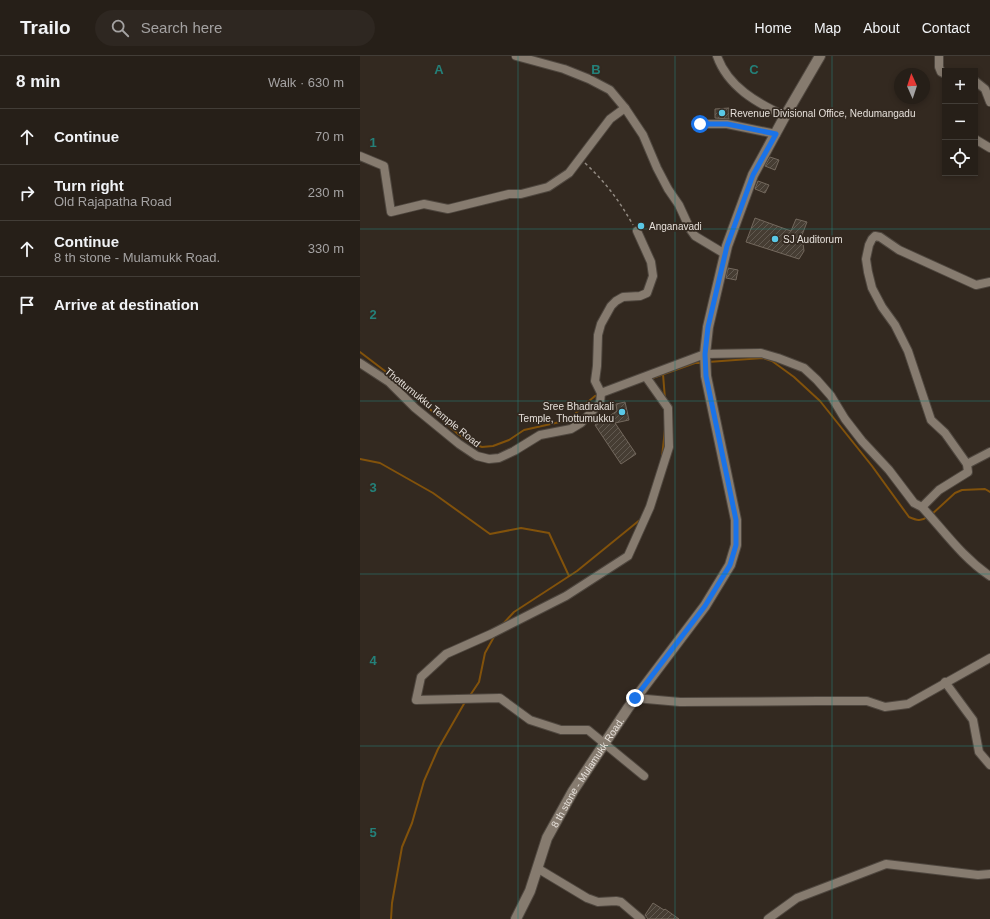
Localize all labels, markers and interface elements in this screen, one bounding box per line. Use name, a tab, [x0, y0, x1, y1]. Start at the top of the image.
search box	[95, 10, 375, 46]
text: Trailo	[20, 17, 71, 38]
icon: search	[109, 17, 131, 39]
text: Search here	[141, 19, 222, 36]
text: Home	[755, 20, 792, 36]
text: Map	[814, 20, 841, 36]
text: About	[863, 20, 900, 36]
text: Contact	[922, 20, 970, 36]
text: A	[434, 62, 444, 77]
text: B	[591, 62, 601, 77]
text: C	[749, 62, 759, 77]
north arrow	[894, 68, 930, 104]
map controls	[942, 68, 978, 176]
button: +	[942, 68, 978, 104]
text: 8 min	[16, 72, 60, 91]
text: Walk · 630 m	[268, 75, 344, 90]
button: −	[942, 104, 978, 140]
marker: Revenue Divisional Office, Nedumangadu	[717, 108, 727, 118]
place label: Revenue Divisional Office, Nedumangadu	[730, 108, 915, 119]
route start	[691, 115, 709, 133]
icon: ahead	[16, 126, 38, 148]
text: Continue	[54, 128, 119, 145]
text: 70 m	[315, 129, 344, 144]
text: 1	[369, 135, 377, 150]
button: locate	[942, 140, 978, 176]
text: Turn right	[54, 177, 124, 194]
icon: right	[16, 182, 38, 204]
text: 230 m	[308, 185, 344, 200]
text: Old Rajapatha Road	[54, 194, 172, 209]
marker: Anganavadi	[636, 221, 646, 231]
place label: Anganavadi	[649, 221, 702, 232]
text: Continue	[54, 233, 119, 250]
marker: SJ Auditorum	[770, 234, 780, 244]
place label: SJ Auditorum	[783, 234, 842, 245]
icon: ahead	[16, 238, 38, 260]
text: 330 m	[308, 241, 344, 256]
text: 8 th stone - Mulamukk Road.	[54, 250, 220, 265]
icon: arrive	[16, 294, 38, 316]
text: Arrive at destination	[54, 296, 199, 313]
text: 2	[369, 307, 377, 322]
street label: Thottumukku Temple Road	[383, 366, 483, 449]
place label: Sree Bhadrakali Temple, Thottumukku	[519, 401, 614, 424]
marker: Sree Bhadrakali Temple, Thottumukku	[617, 407, 627, 417]
text: 3	[369, 480, 377, 495]
text: 4	[369, 653, 377, 668]
route end	[626, 689, 644, 707]
street label: 8 th stone - Mulamukk Road.	[549, 715, 626, 829]
text: 5	[369, 825, 377, 840]

